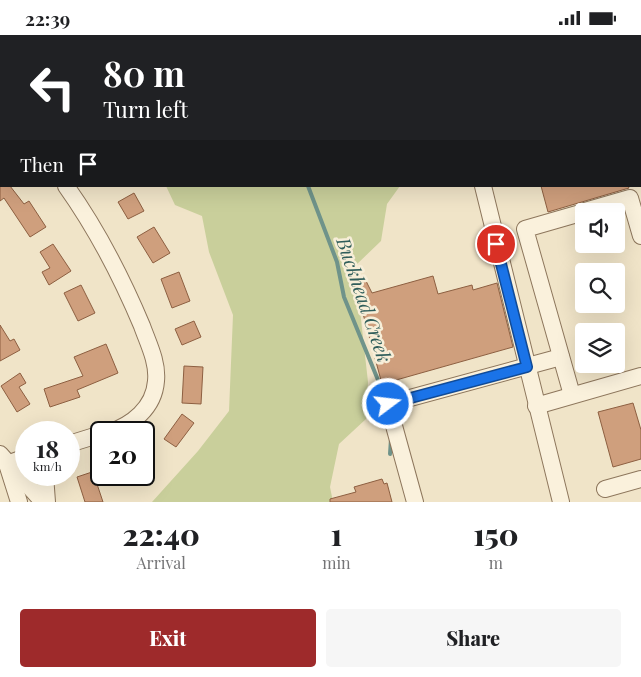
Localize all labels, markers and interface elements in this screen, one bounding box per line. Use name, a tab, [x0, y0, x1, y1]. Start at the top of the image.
text: 22:39	[25, 5, 70, 31]
text: 80 m	[103, 49, 185, 96]
icon: left	[20, 55, 85, 120]
text: Turn left	[103, 94, 188, 124]
icon: arrive	[74, 150, 102, 178]
text: Then	[20, 151, 64, 177]
map controls	[575, 203, 625, 373]
button: sound	[575, 203, 625, 253]
pin	[475, 223, 517, 265]
icon: arrive	[482, 230, 510, 258]
water label: Buckhead Creek	[331, 233, 399, 366]
button: search	[575, 263, 625, 313]
button: layers	[575, 323, 625, 373]
position arrow	[361, 377, 413, 429]
speed limit sign: 20	[90, 421, 155, 486]
text: 18	[36, 431, 59, 464]
text: km/h	[33, 458, 62, 474]
text: 22:40	[123, 514, 200, 554]
text: 1	[331, 514, 342, 554]
text: 150	[473, 514, 518, 554]
text: Arrival	[136, 552, 186, 573]
text: min	[322, 552, 351, 573]
text: m	[489, 552, 503, 573]
button: Exit	[20, 609, 316, 667]
button: Share	[326, 609, 621, 667]

